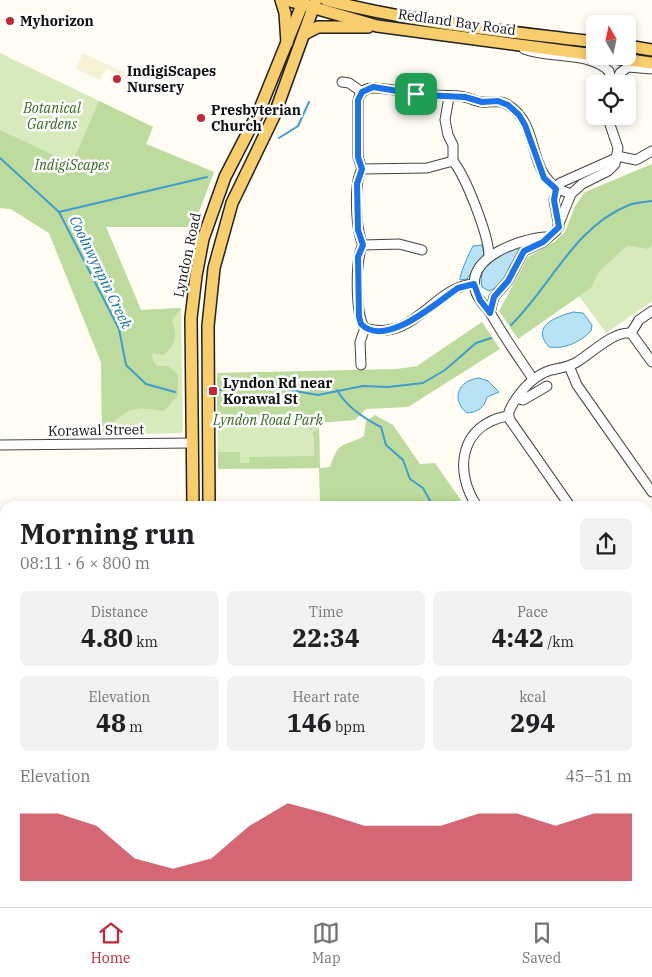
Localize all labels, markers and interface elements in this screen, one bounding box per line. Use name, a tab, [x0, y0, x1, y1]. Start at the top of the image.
street label: Redland Bay Road	[397, 5, 518, 39]
place label: Myhorizon	[20, 12, 94, 30]
marker: Myhorizon	[4, 15, 16, 27]
north arrow	[586, 15, 636, 65]
map controls	[586, 15, 636, 125]
place label: IndigiScapes Nursery	[127, 62, 216, 96]
marker: IndigiScapes Nursery	[111, 73, 123, 85]
pin	[395, 73, 437, 115]
button: locate	[586, 75, 636, 125]
icon: arrive	[402, 80, 430, 108]
park label: Botanical Gardens	[22, 99, 82, 133]
place label: Presbyterian Church	[211, 101, 301, 135]
marker: Presbyterian Church	[195, 112, 207, 124]
park label: IndigiScapes	[33, 156, 110, 174]
street label: Lyndon Road	[169, 210, 205, 299]
water label: Coolnwynpin Creek	[65, 212, 137, 332]
place label: Lyndon Rd near Korawal St	[223, 374, 332, 408]
marker: Lyndon Rd near Korawal St	[207, 385, 219, 397]
park label: Lyndon Road Park	[212, 411, 324, 429]
street label: Korawal Street	[48, 420, 144, 440]
text: Morning run	[20, 515, 195, 552]
button: share	[580, 518, 632, 570]
text: 08:11 · 6 × 800 m	[20, 553, 150, 573]
text: Distance	[91, 603, 148, 621]
text: Time	[309, 603, 343, 621]
text: Pace	[517, 603, 548, 621]
text: 4.80	[81, 621, 133, 654]
text: 22:34	[292, 621, 360, 654]
text: 4:42	[491, 621, 544, 654]
text: km	[133, 633, 158, 651]
text: /km	[544, 633, 574, 651]
text: Elevation	[88, 688, 150, 706]
text: Heart rate	[292, 688, 359, 706]
text: kcal	[519, 688, 546, 706]
text: 48	[96, 706, 126, 739]
text: 146	[287, 706, 332, 739]
text: 294	[510, 706, 555, 739]
text: m	[126, 718, 143, 736]
text: bpm	[332, 718, 365, 736]
text: Elevation	[20, 766, 90, 786]
text: 45–51 m	[565, 766, 632, 786]
tab: Home	[91, 919, 131, 967]
tab: Map	[312, 919, 341, 967]
tab: Saved	[522, 919, 561, 967]

